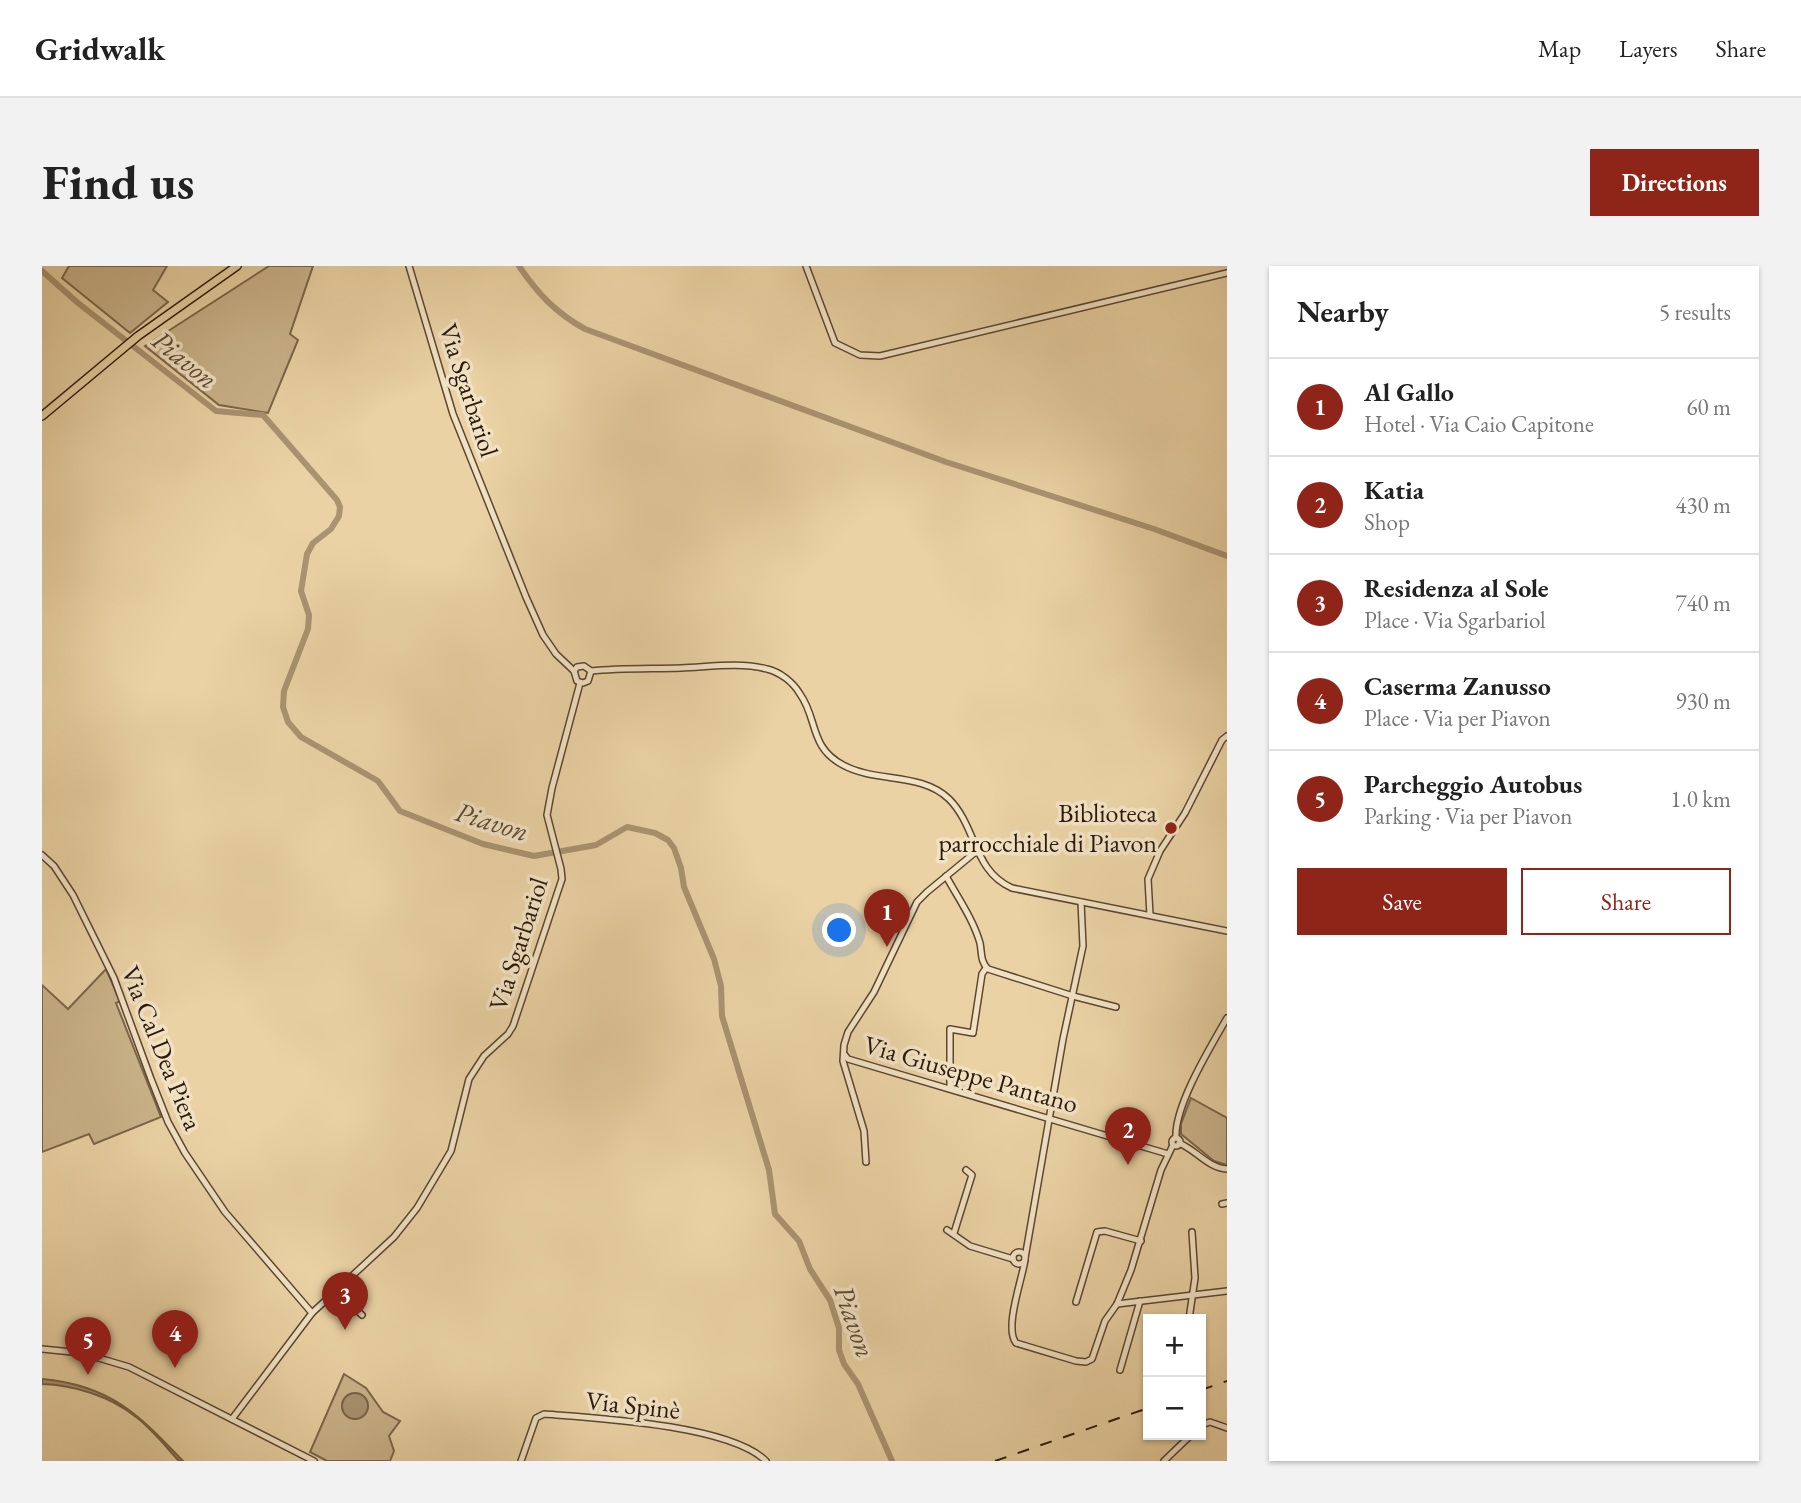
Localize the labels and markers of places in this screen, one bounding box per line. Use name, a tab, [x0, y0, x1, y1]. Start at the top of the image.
place label: Biblioteca parrocchiale di Piavon	[938, 796, 1158, 860]
marker: Biblioteca parrocchiale di Piavon	[1163, 820, 1179, 836]
pin: 1	[864, 889, 910, 947]
pin: 2	[1105, 1107, 1151, 1165]
pin: 3	[322, 1272, 368, 1330]
pin: 4	[152, 1310, 198, 1368]
pin: 5	[65, 1317, 111, 1375]

